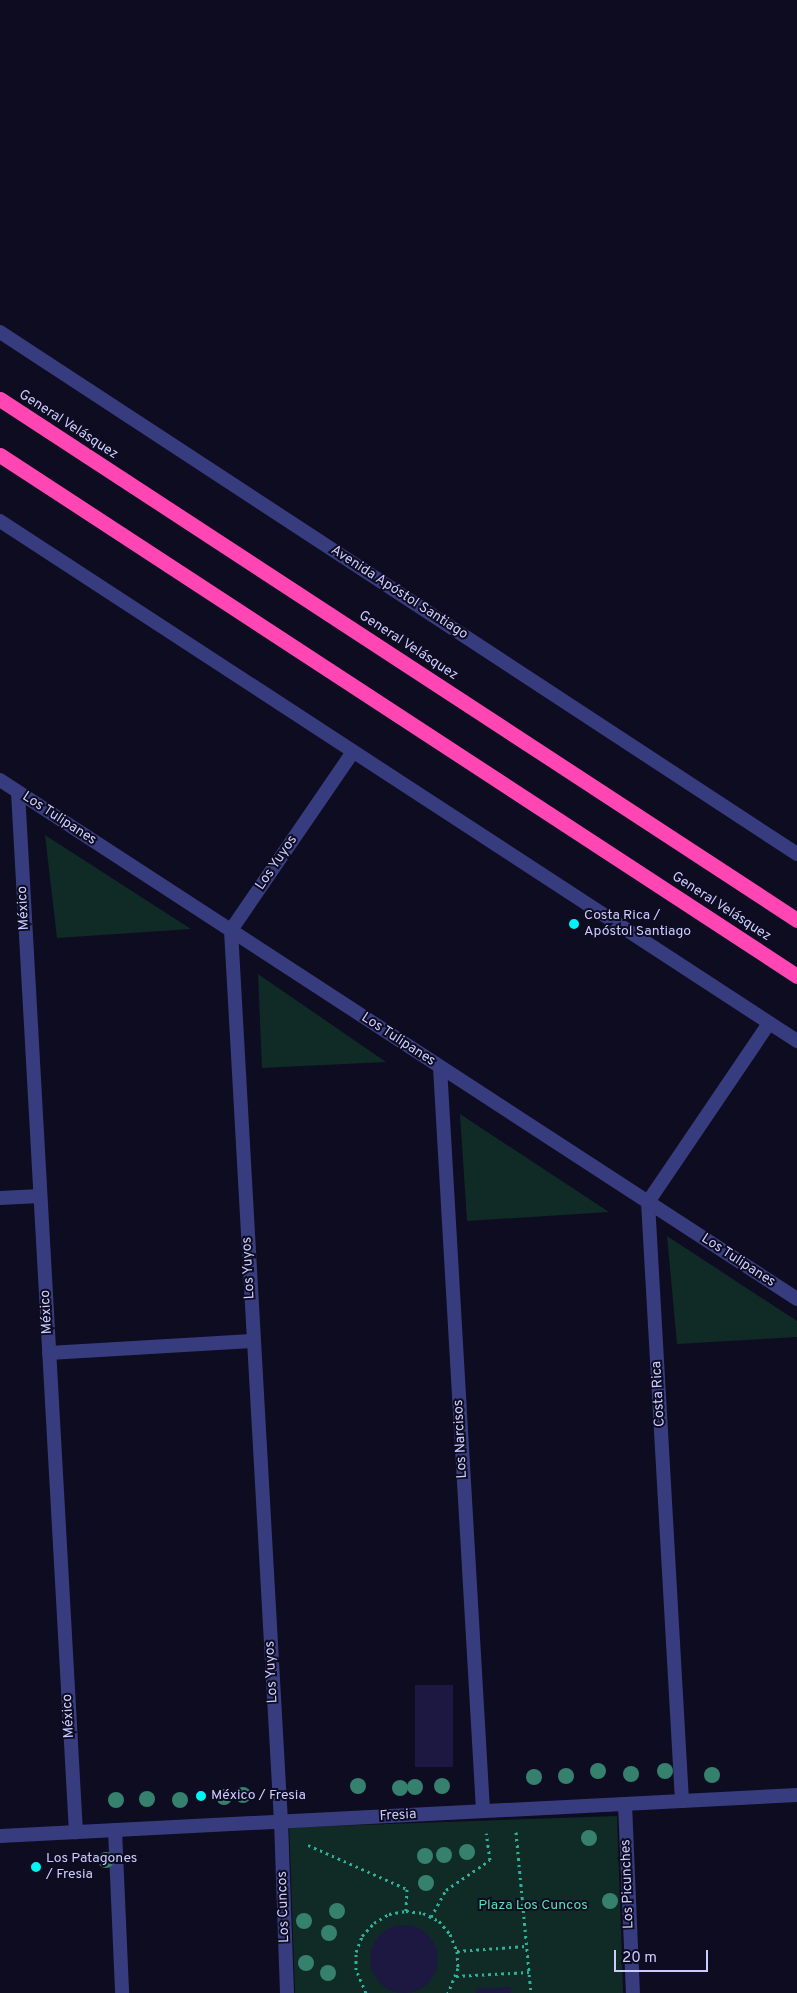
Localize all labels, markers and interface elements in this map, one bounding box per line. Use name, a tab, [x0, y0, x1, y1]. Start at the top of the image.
street label: General Velásquez	[15, 387, 121, 463]
street label: Avenida Apóstol Santiago	[327, 542, 471, 644]
street label: General Velásquez	[355, 608, 461, 684]
street label: Los Tulipanes	[18, 789, 100, 849]
street label: Los Yuyos	[252, 832, 302, 894]
street label: General Velásquez	[668, 869, 774, 945]
street label: México	[14, 885, 34, 931]
place label: Costa Rica / Apóstol Santiago	[584, 908, 691, 940]
marker: Costa Rica / Apóstol Santiago	[568, 918, 580, 930]
street label: Los Tulipanes	[357, 1010, 439, 1070]
street label: Los Tulipanes	[697, 1231, 779, 1291]
street label: Los Yuyos	[239, 1236, 259, 1300]
street label: México	[37, 1289, 57, 1335]
street label: Costa Rica	[649, 1361, 669, 1427]
street label: Los Narcisos	[451, 1399, 471, 1479]
street label: Los Yuyos	[262, 1640, 282, 1704]
street label: México	[59, 1693, 79, 1739]
place label: México / Fresia	[211, 1788, 306, 1804]
marker: México / Fresia	[195, 1790, 207, 1802]
street label: Fresia	[379, 1807, 417, 1825]
street label: Los Picunches	[618, 1839, 638, 1929]
place label: Los Patagones / Fresia	[46, 1851, 137, 1884]
marker: Los Patagones / Fresia	[30, 1861, 42, 1873]
street label: Los Cuncos	[274, 1871, 294, 1943]
park label: Plaza Los Cuncos	[478, 1898, 588, 1914]
scale bar	[617, 1940, 711, 1972]
text: 20 m	[622, 1949, 657, 1968]

